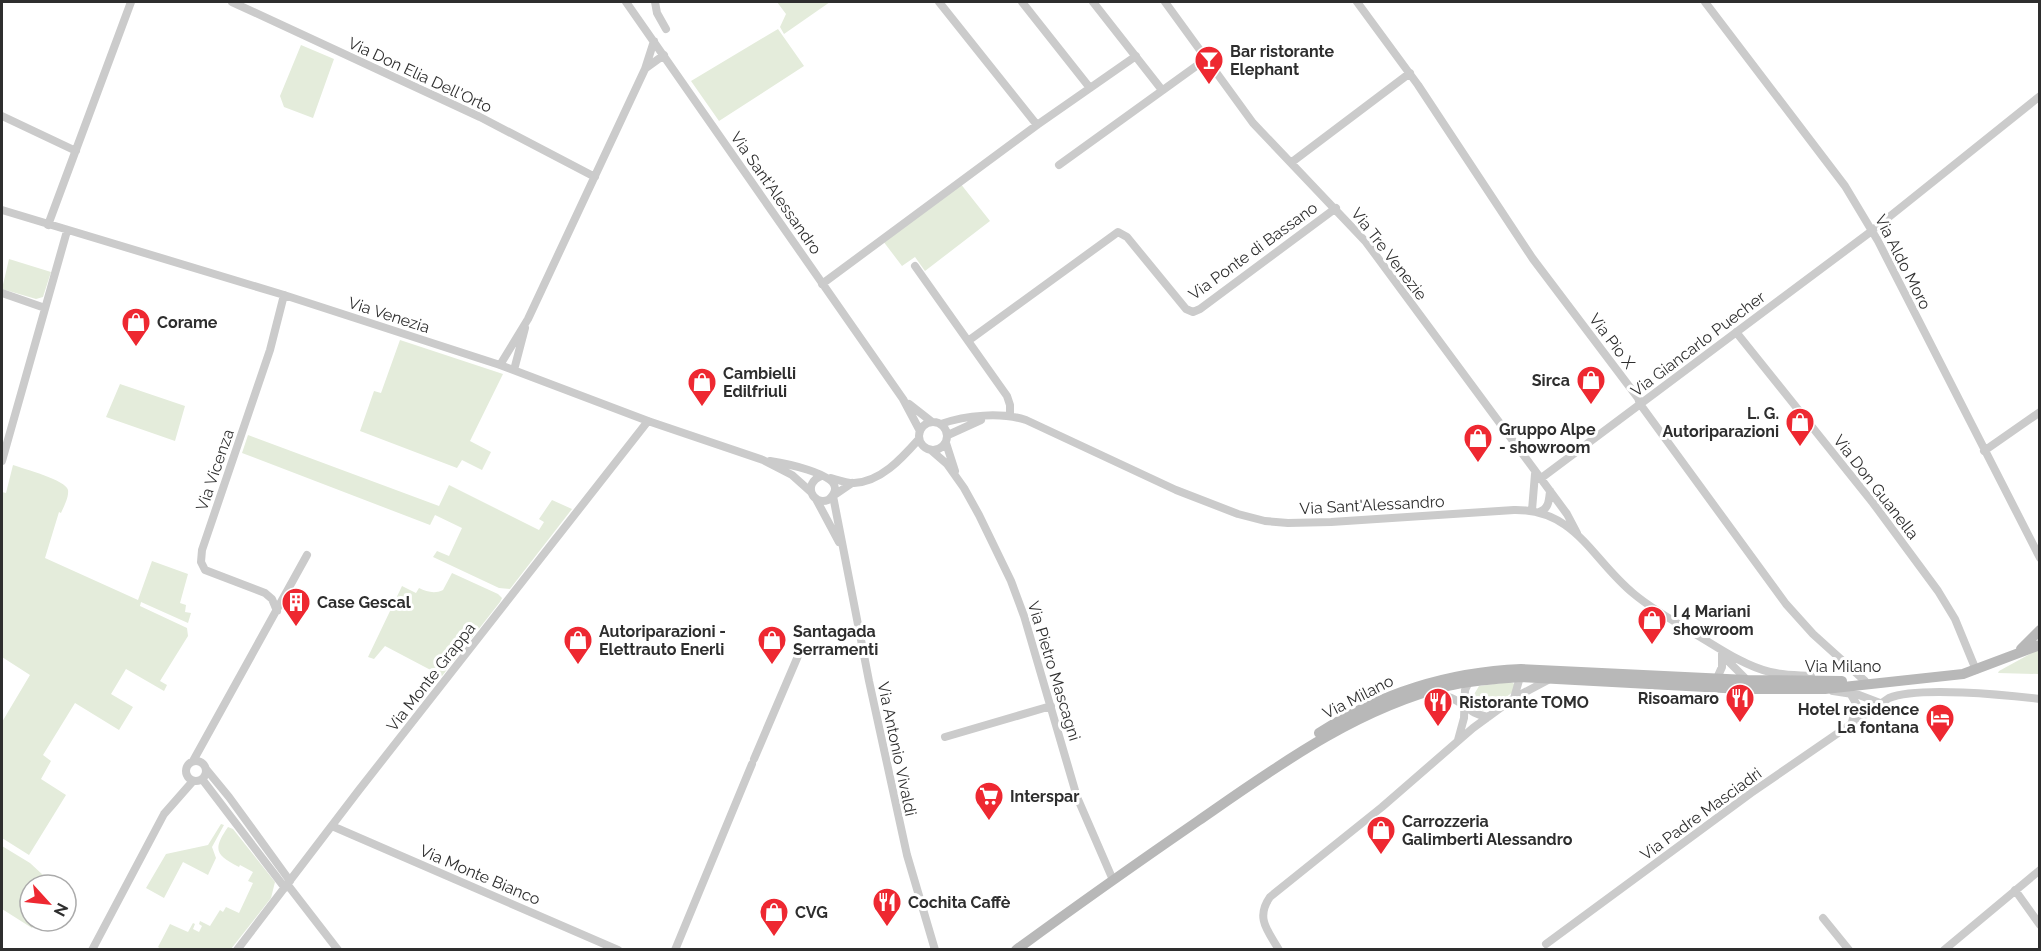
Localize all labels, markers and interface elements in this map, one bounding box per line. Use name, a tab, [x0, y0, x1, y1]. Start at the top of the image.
street label: Via Don Elia Dell'Orto	[345, 33, 495, 117]
place label: Bar ristorante Elephant	[1230, 42, 1335, 79]
bar icon: Bar ristorante Elephant	[1193, 44, 1225, 86]
street label: Via Sant'Alessandro	[727, 128, 825, 258]
street label: Via Ponte di Bassano	[1185, 198, 1321, 304]
street label: Via Tre Venezie	[1347, 204, 1431, 304]
street label: Via Aldo Moro	[1871, 212, 1935, 312]
street label: Via Giancarlo Puecher	[1627, 287, 1769, 401]
street label: Via Venezia	[346, 293, 432, 337]
shop icon: Corame	[120, 306, 152, 348]
street label: Via Pio X	[1585, 310, 1639, 373]
place label: Corame	[157, 313, 218, 332]
place label: Cambielli Edilfriuli	[723, 364, 796, 401]
shop icon: Sirca	[1575, 364, 1607, 406]
shop icon: Cambielli Edilfriuli	[686, 366, 718, 408]
place label: Sirca	[1532, 371, 1570, 390]
place label: L. G. Autoriparazioni	[1662, 404, 1779, 441]
shop icon: L. G. Autoriparazioni	[1784, 406, 1816, 448]
place label: Gruppo Alpe - showroom	[1499, 420, 1596, 457]
shop icon: Gruppo Alpe - showroom	[1462, 422, 1494, 464]
street label: Via Vicenza	[192, 427, 238, 513]
street label: Via Don Guanella	[1829, 431, 1923, 543]
street label: Via Sant'Alessandro	[1299, 492, 1445, 518]
building icon: Case Gescal	[280, 586, 312, 628]
place label: Case Gescal	[317, 593, 412, 612]
street label: Via Pietro Mascagni	[1024, 599, 1084, 743]
place label: I 4 Mariani showroom	[1673, 602, 1754, 639]
shop icon: I 4 Mariani showroom	[1636, 604, 1668, 646]
street label: Via Monte Grappa	[383, 619, 479, 735]
place label: Autoriparazioni - Elettrauto Enerli	[599, 622, 726, 659]
place label: Santagada Serramenti	[793, 622, 878, 659]
shop icon: Autoriparazioni - Elettrauto Enerli	[562, 624, 594, 666]
shop icon: Santagada Serramenti	[756, 624, 788, 666]
street label: Via Milano	[1805, 657, 1881, 676]
street label: Via Milano	[1320, 671, 1396, 723]
street label: Via Antonio Vivaldi	[874, 680, 920, 818]
restaurant icon: Risoamaro	[1724, 682, 1756, 724]
restaurant icon: Ristorante TOMO	[1422, 686, 1454, 728]
place label: Risoamaro	[1638, 689, 1719, 708]
place label: Ristorante TOMO	[1459, 693, 1589, 712]
place label: Hotel residence La fontana	[1798, 700, 1919, 737]
hotel icon: Hotel residence La fontana	[1924, 702, 1956, 744]
street label: Via Padre Masciadri	[1637, 764, 1765, 864]
supermarket icon: Interspar	[973, 780, 1005, 822]
place label: Interspar	[1010, 787, 1079, 806]
place label: Carrozzeria Galimberti Alessandro	[1402, 812, 1573, 849]
shop icon: Carrozzeria Galimberti Alessandro	[1365, 814, 1397, 856]
street label: Via Monte Bianco	[417, 841, 543, 909]
north arrow	[18, 873, 78, 933]
restaurant icon: Cochita Caffè	[871, 886, 903, 928]
place label: Cochita Caffè	[908, 893, 1011, 912]
shop icon: CVG	[758, 896, 790, 938]
text: N	[50, 900, 72, 919]
place label: CVG	[795, 903, 828, 922]

